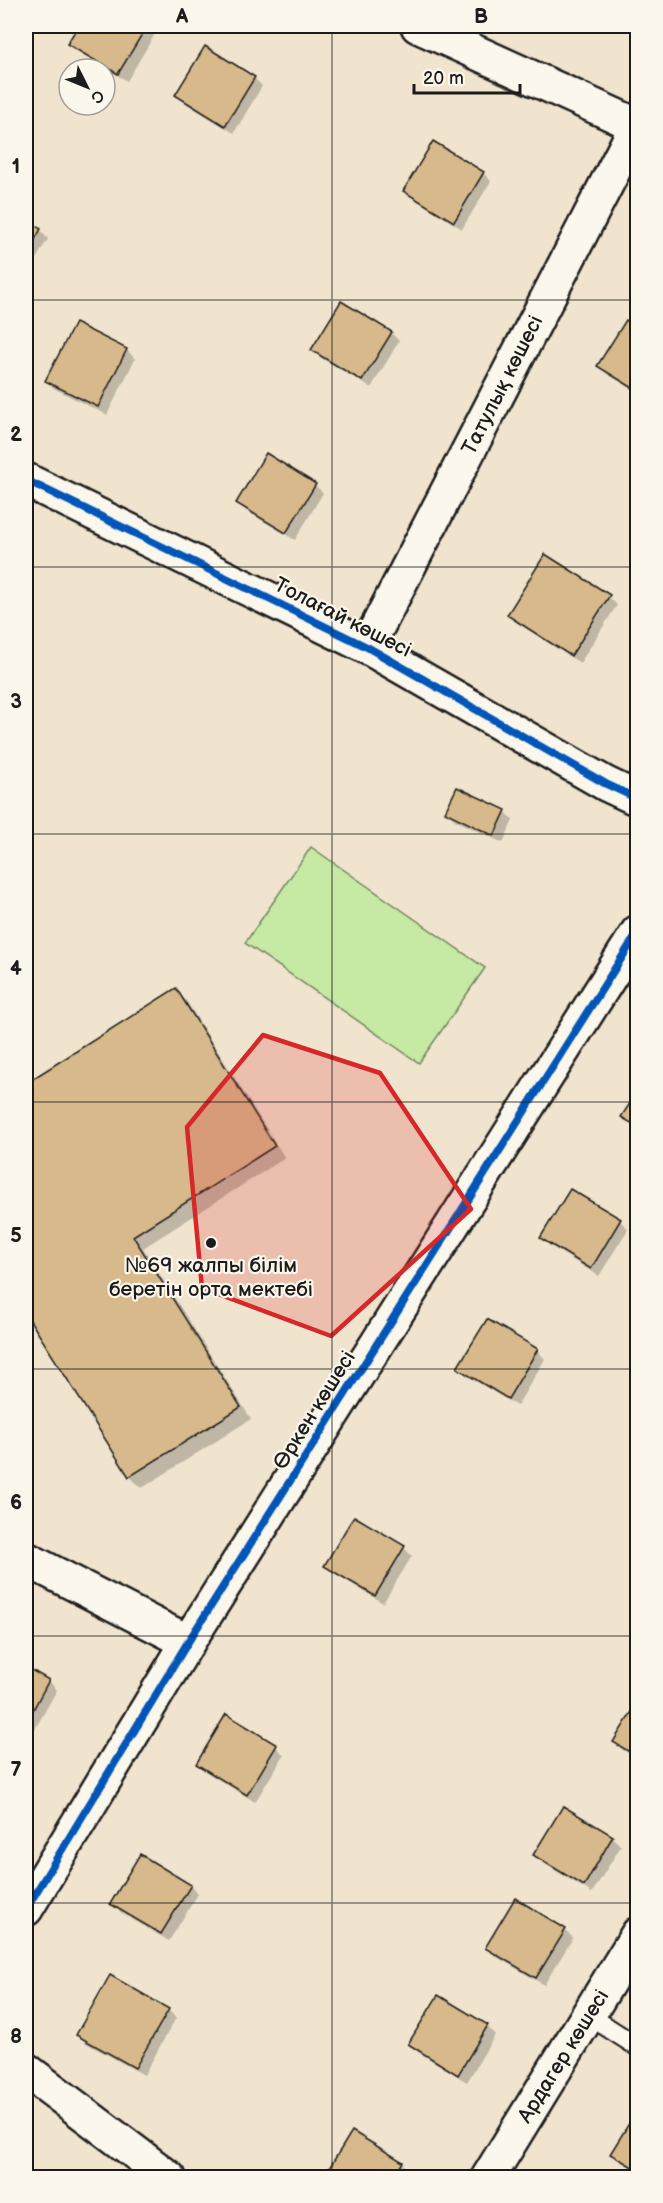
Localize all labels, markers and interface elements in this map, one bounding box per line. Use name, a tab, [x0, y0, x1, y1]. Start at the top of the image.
text: A	[175, 5, 189, 29]
text: B	[474, 5, 488, 29]
north arrow	[57, 57, 117, 117]
scale bar	[414, 57, 520, 95]
text: 20 m	[423, 68, 464, 89]
text: С	[86, 86, 108, 107]
text: 1	[12, 155, 20, 179]
street label: Татулық көшесі	[457, 311, 548, 459]
text: 2	[10, 423, 22, 447]
street label: Толағай көшесі	[270, 572, 415, 663]
text: 3	[10, 690, 22, 714]
text: 4	[10, 957, 22, 981]
text: 5	[10, 1224, 22, 1248]
marker: №69 жалпы білім беретін орта мектебі	[204, 1236, 218, 1250]
place label: №69 жалпы білім беретін орта мектебі	[109, 1253, 313, 1302]
street label: Өркен көшесі	[268, 1346, 361, 1474]
text: 6	[10, 1491, 22, 1515]
text: 7	[10, 1758, 22, 1782]
street label: Ардагер көшесі	[512, 1985, 614, 2128]
text: 8	[10, 2025, 22, 2049]

